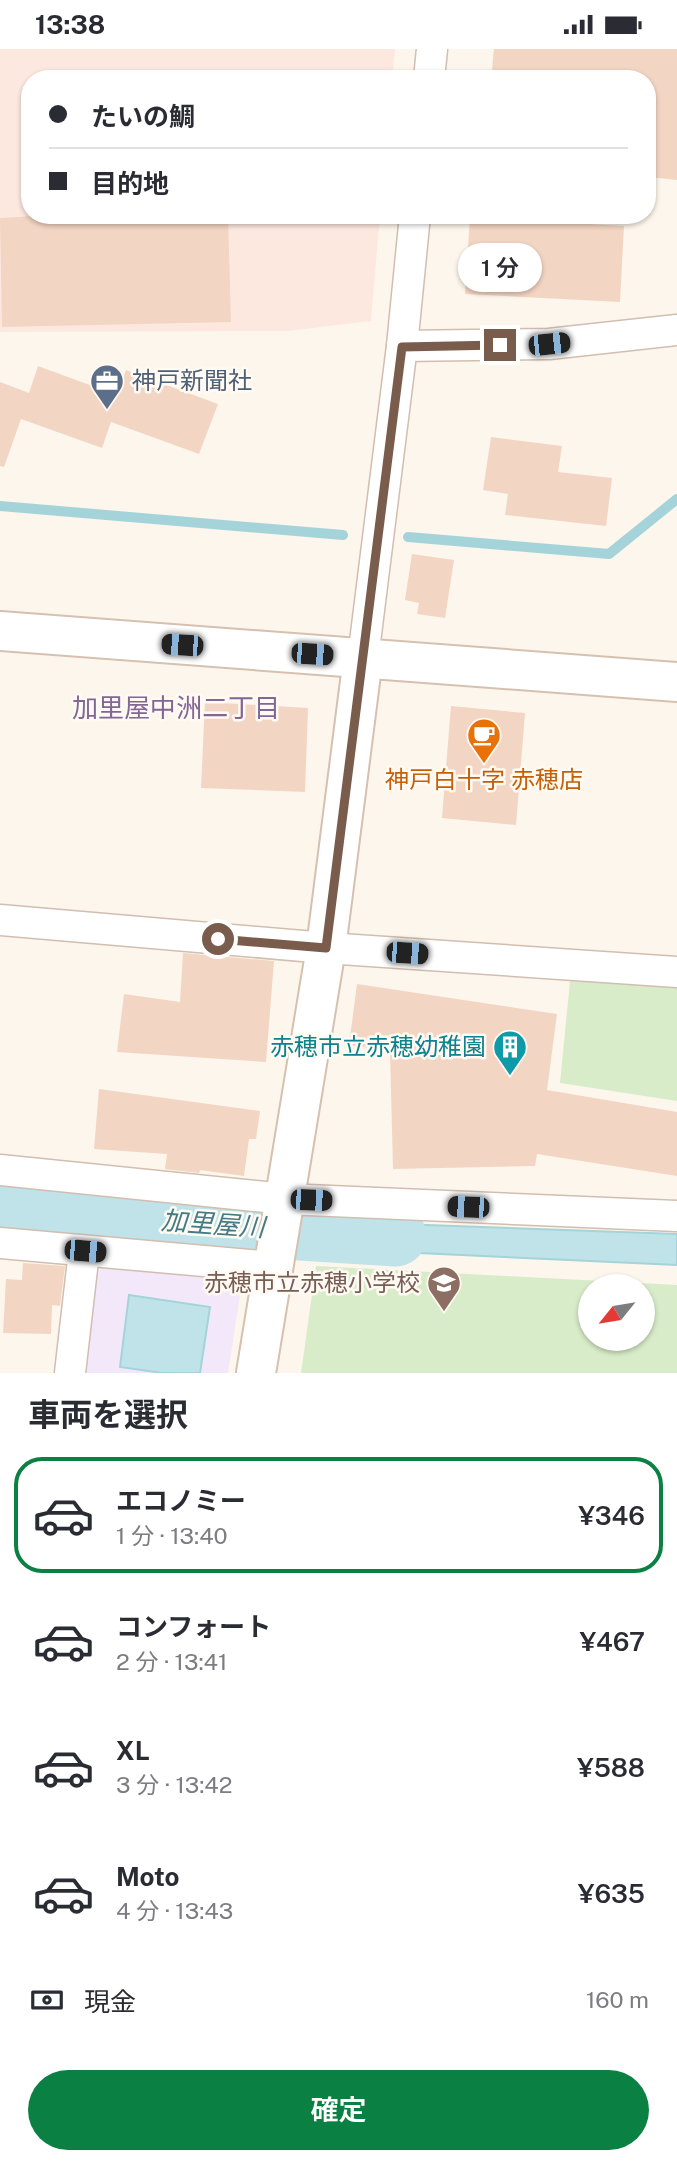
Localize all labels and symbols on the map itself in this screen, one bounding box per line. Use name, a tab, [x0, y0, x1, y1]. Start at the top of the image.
callout: 1 分	[458, 243, 542, 293]
route end	[484, 329, 516, 361]
car	[528, 331, 571, 357]
office icon: 神戸新聞社	[88, 362, 126, 411]
place label: 神戸新聞社	[132, 366, 252, 394]
car	[161, 633, 204, 657]
car	[291, 642, 334, 666]
district label: 加里屋中洲二丁目	[72, 692, 280, 723]
cafe icon: 神戸白十字 赤穂店	[465, 716, 503, 765]
place label: 神戸白十字 赤穂店	[385, 765, 583, 793]
route start	[202, 923, 234, 955]
car	[386, 941, 429, 965]
building icon: 赤穂市立赤穂幼稚園	[491, 1028, 529, 1077]
place label: 赤穂市立赤穂幼稚園	[270, 1032, 486, 1060]
car	[290, 1189, 333, 1211]
car	[447, 1196, 490, 1218]
water label: 加里屋川	[160, 1204, 269, 1243]
car	[64, 1239, 107, 1263]
school or university icon: 赤穂市立赤穂小学校	[425, 1264, 463, 1313]
place label: 赤穂市立赤穂小学校	[204, 1268, 420, 1296]
north arrow	[578, 1274, 654, 1351]

